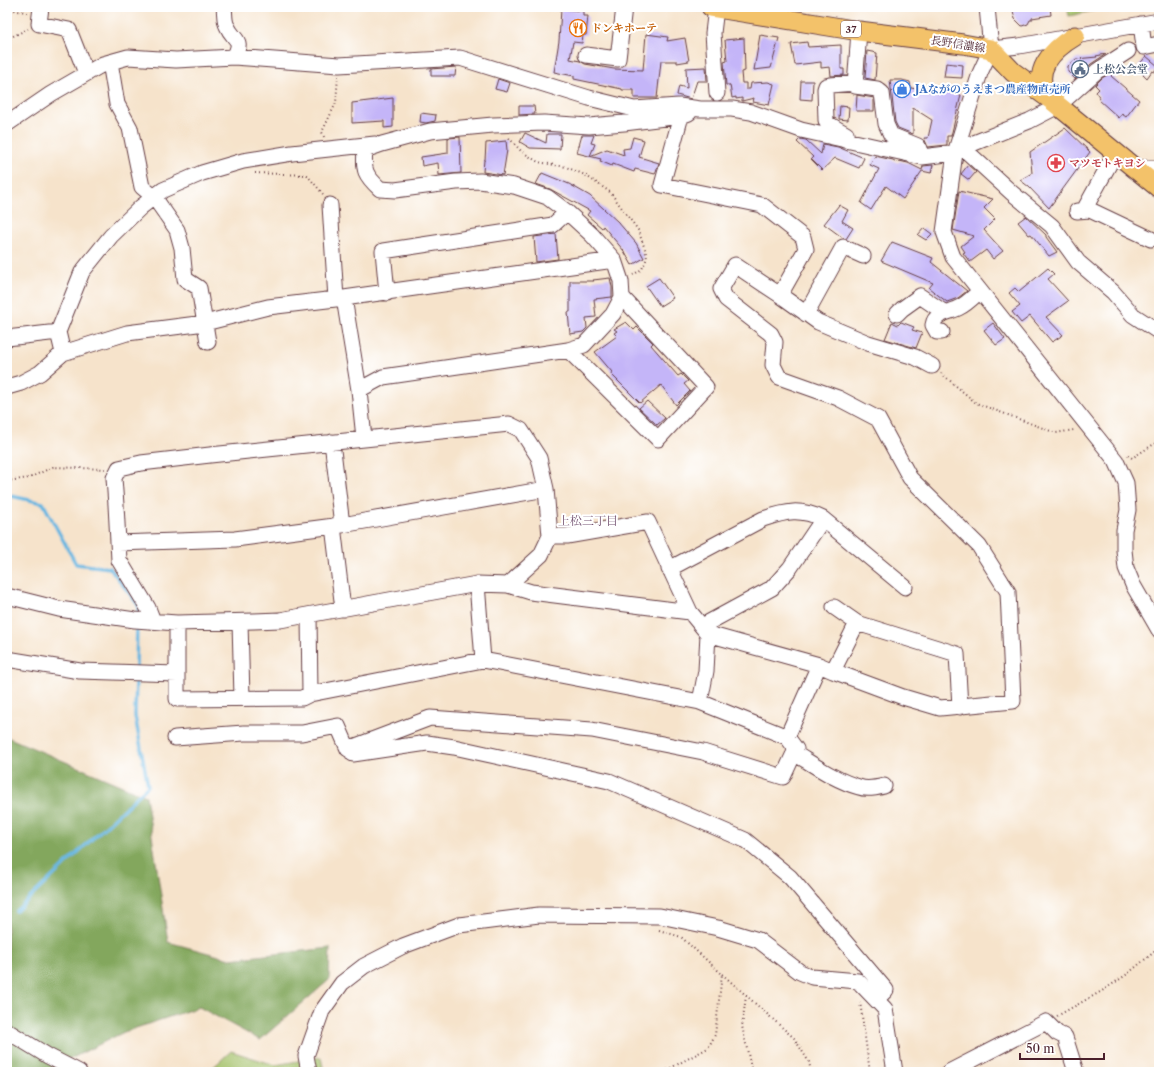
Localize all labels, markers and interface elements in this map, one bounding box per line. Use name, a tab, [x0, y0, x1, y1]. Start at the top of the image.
restaurant icon: ドンキホーテ	[568, 18, 588, 38]
place label: ドンキホーテ	[591, 21, 657, 35]
road number: 37	[841, 21, 861, 37]
street label: 長野信濃線	[930, 33, 986, 55]
public building icon: 上松公会堂	[1070, 59, 1090, 79]
place label: 上松公会堂	[1093, 62, 1148, 76]
shop icon: JAながのうえまつ農産物直売所	[892, 79, 912, 99]
place label: JAながのうえまつ農産物直売所	[913, 82, 1071, 96]
pharmacy icon: マツモトキヨシ	[1046, 153, 1066, 173]
place label: マツモトキヨシ	[1069, 156, 1146, 170]
district label: 上松三丁目	[558, 513, 618, 528]
scale bar	[1020, 1035, 1104, 1061]
text: 50 m	[1026, 1041, 1055, 1056]

